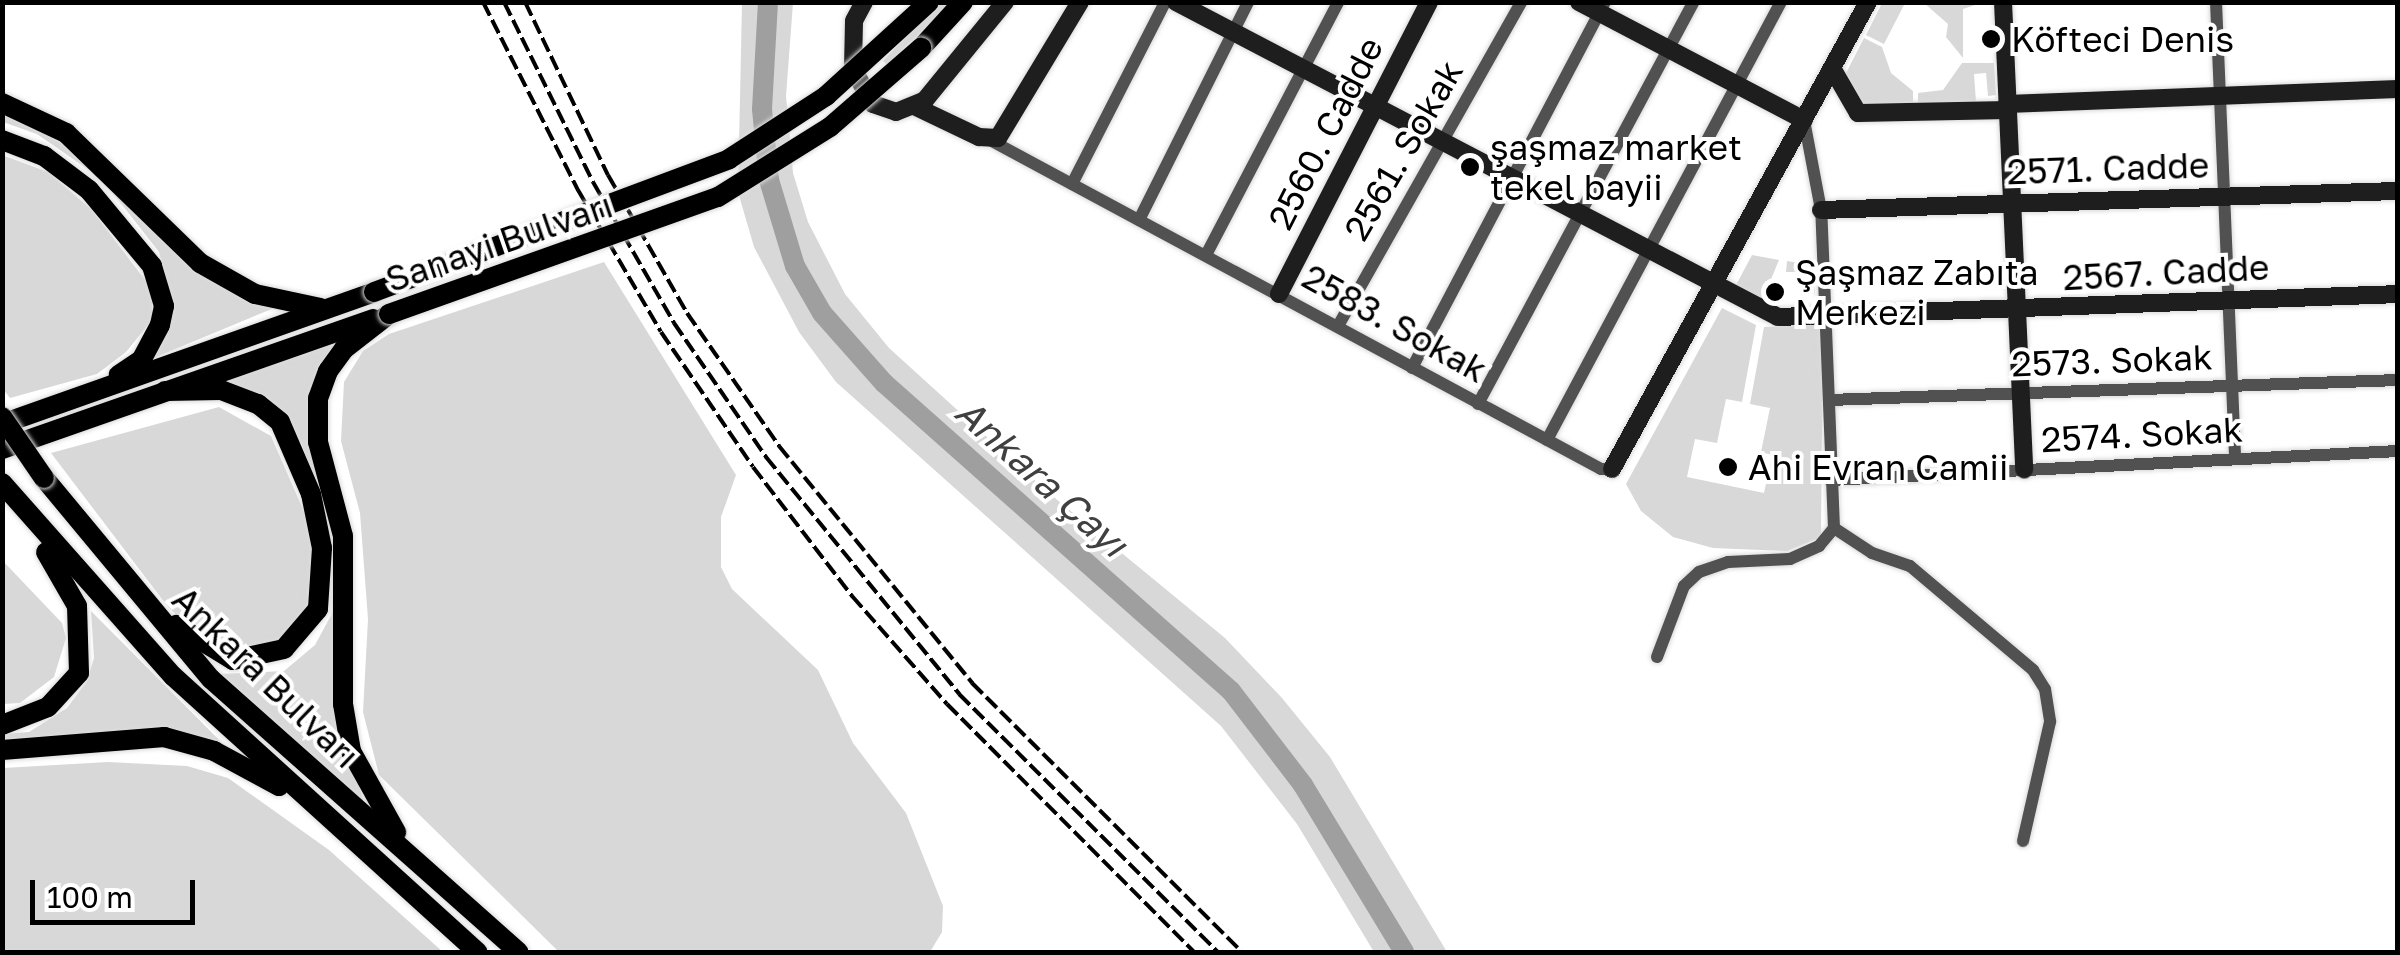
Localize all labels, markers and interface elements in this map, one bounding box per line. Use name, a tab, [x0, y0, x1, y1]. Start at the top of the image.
place label: Köfteci Denis	[2011, 18, 2234, 60]
marker: Köfteci Denis	[1980, 28, 2002, 50]
street label: 2560. Cadde	[1259, 30, 1391, 236]
street label: 2561. Sokak	[1335, 53, 1471, 247]
place label: şaşmaz market tekel bayii	[1490, 126, 1742, 208]
street label: 2571. Cadde	[2006, 143, 2210, 193]
marker: şaşmaz market tekel bayii	[1459, 156, 1481, 178]
street label: Sanayi Bulvarı	[380, 184, 618, 300]
street label: 2567. Cadde	[2062, 246, 2270, 298]
place label: Şaşmaz Zabıta Merkezi	[1795, 251, 2039, 333]
street label: 2583. Sokak	[1296, 255, 1494, 391]
marker: Şaşmaz Zabıta Merkezi	[1764, 281, 1786, 303]
street label: 2573. Sokak	[2011, 336, 2213, 384]
water label: Ankara Çayı	[947, 388, 1137, 566]
street label: 2574. Sokak	[2040, 408, 2244, 460]
place label: Ahi Evran Camii	[1748, 446, 2008, 488]
marker: Ahi Evran Camii	[1717, 456, 1739, 478]
street label: Ankara Bulvarı	[164, 578, 368, 776]
scale bar	[35, 860, 200, 922]
text: 100 m	[47, 879, 133, 915]

